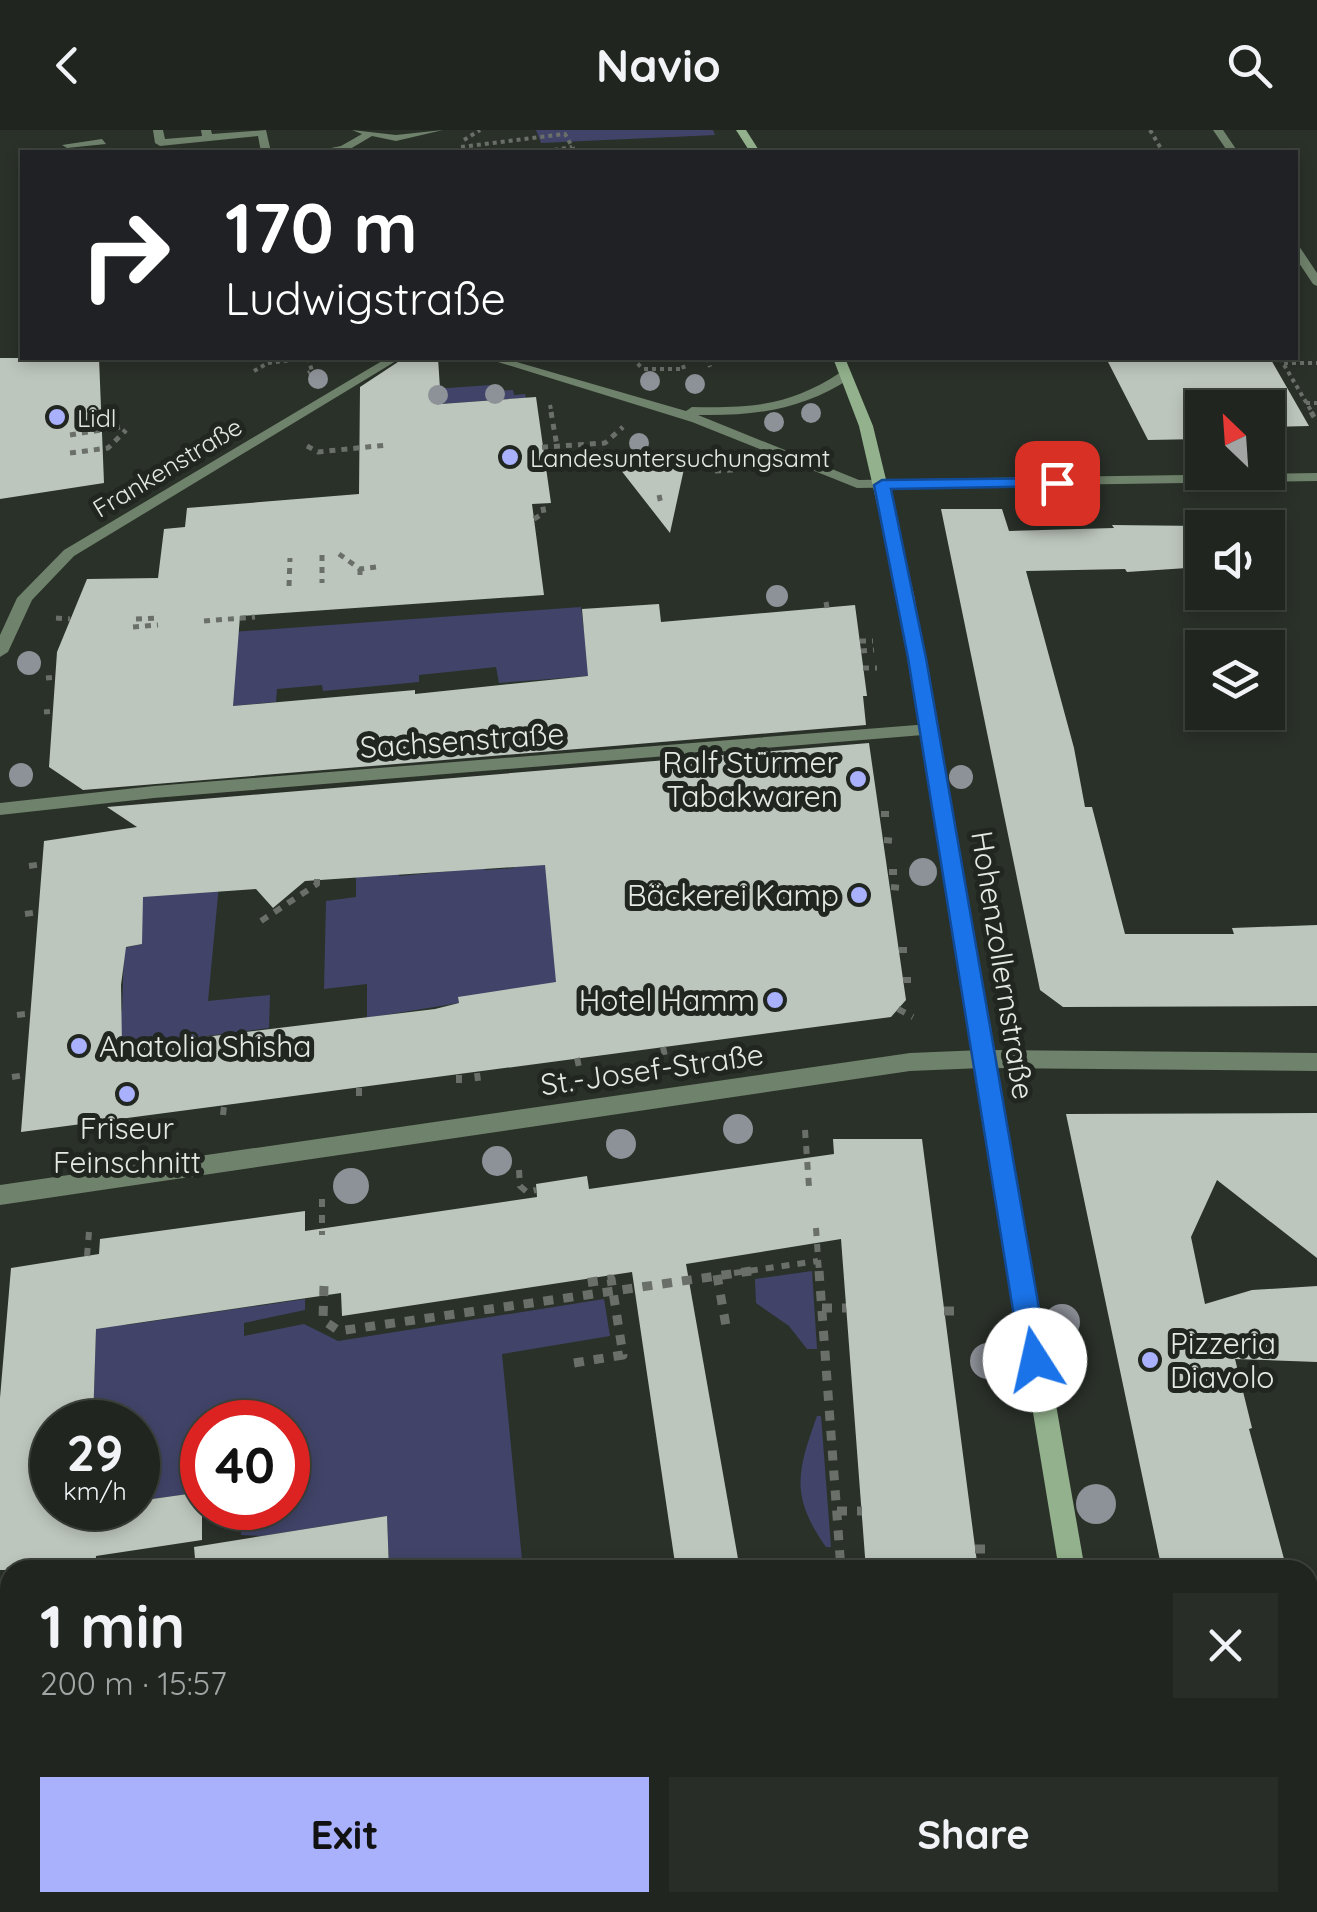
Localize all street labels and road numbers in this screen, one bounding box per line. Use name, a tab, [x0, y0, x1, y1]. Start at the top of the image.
street label: Frankenstraße	[87, 410, 247, 524]
street label: Sachsenstraße	[359, 714, 565, 766]
street label: Hohenzollernstraße	[963, 828, 1043, 1102]
street label: St.-Josef-Straße	[538, 1035, 766, 1103]

